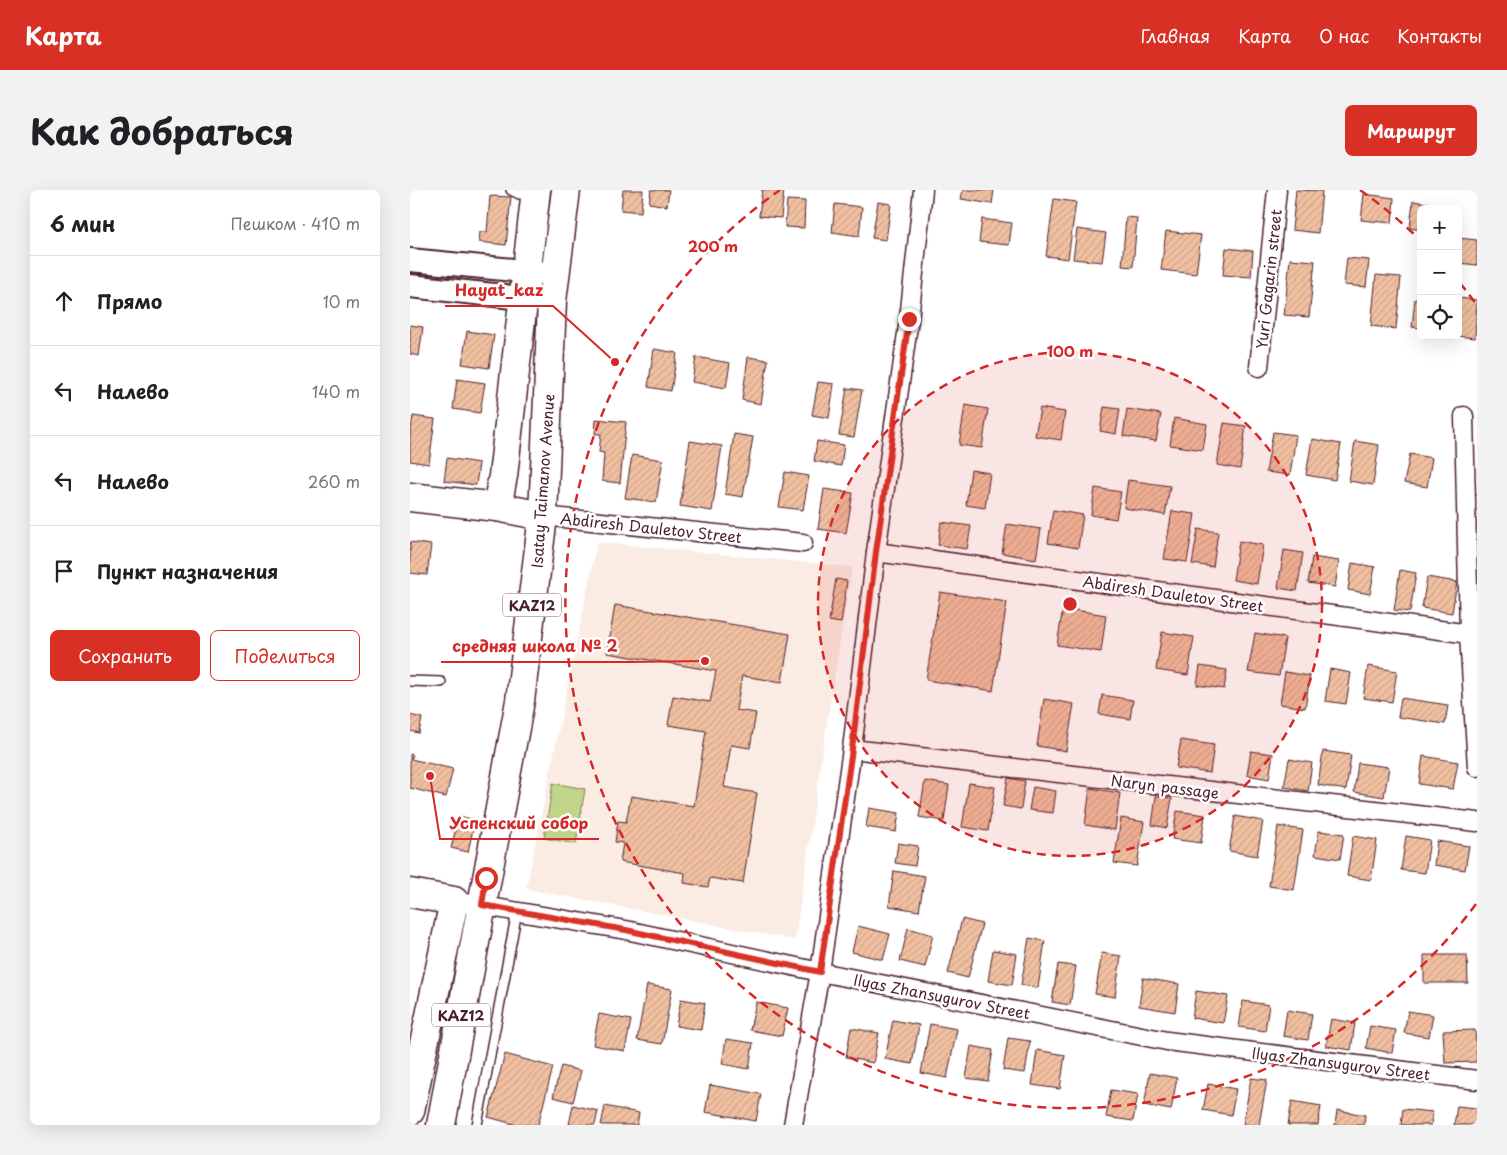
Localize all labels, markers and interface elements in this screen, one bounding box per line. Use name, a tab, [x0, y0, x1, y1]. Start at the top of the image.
text: Карта	[25, 17, 102, 53]
text: Главная	[1141, 22, 1210, 49]
text: Карта	[1238, 22, 1291, 49]
text: О нас	[1319, 22, 1369, 49]
text: Контакты	[1397, 22, 1482, 49]
text: Как добраться	[30, 104, 294, 157]
button: Маршрут	[1345, 105, 1477, 156]
map controls	[1417, 205, 1462, 340]
button: +	[1417, 205, 1462, 250]
text: 6 мин	[50, 207, 116, 239]
street label: Yuri Gagarin street	[1249, 208, 1287, 350]
text: Пешком · 410 m	[231, 211, 360, 235]
text: 200 m	[688, 234, 738, 257]
button: −	[1417, 250, 1462, 295]
callout: Hayat_kaz	[445, 275, 553, 306]
text: Hayat_kaz	[455, 277, 543, 301]
icon: ahead	[50, 287, 78, 315]
text: Прямо	[97, 287, 162, 315]
text: 10 m	[323, 289, 360, 313]
button: locate	[1417, 295, 1462, 340]
route end	[898, 308, 921, 331]
text: 100 m	[1047, 339, 1093, 362]
icon: left	[50, 377, 78, 405]
text: Налево	[97, 377, 169, 405]
text: 140 m	[312, 379, 360, 403]
street label: Isatay Taimanov Avenue	[524, 393, 560, 569]
icon: left	[50, 467, 78, 495]
text: Налево	[97, 467, 169, 495]
text: 260 m	[308, 469, 360, 493]
street label: Abdiresh Dauletov Street	[559, 506, 743, 548]
icon: arrive	[50, 557, 78, 585]
text: Пункт назначения	[97, 557, 278, 585]
street label: Abdiresh Dauletov Street	[1081, 569, 1265, 617]
road number: KAZ12	[503, 594, 561, 616]
centre of rings	[1061, 595, 1079, 613]
button: Сохранить	[50, 630, 200, 681]
button: Поделиться	[210, 630, 360, 681]
callout: cредняя школа № 2	[441, 631, 628, 662]
text: cредняя школа № 2	[452, 633, 618, 657]
street label: Naryn passage	[1110, 768, 1220, 804]
callout: Успенский собор	[440, 808, 599, 839]
text: Успенский собор	[449, 810, 589, 834]
route start	[475, 867, 498, 890]
street label: Ilyas Zhansugurov Street	[852, 968, 1032, 1024]
road number: KAZ12	[432, 1004, 490, 1026]
street label: Ilyas Zhansugurov Street	[1251, 1041, 1431, 1085]

